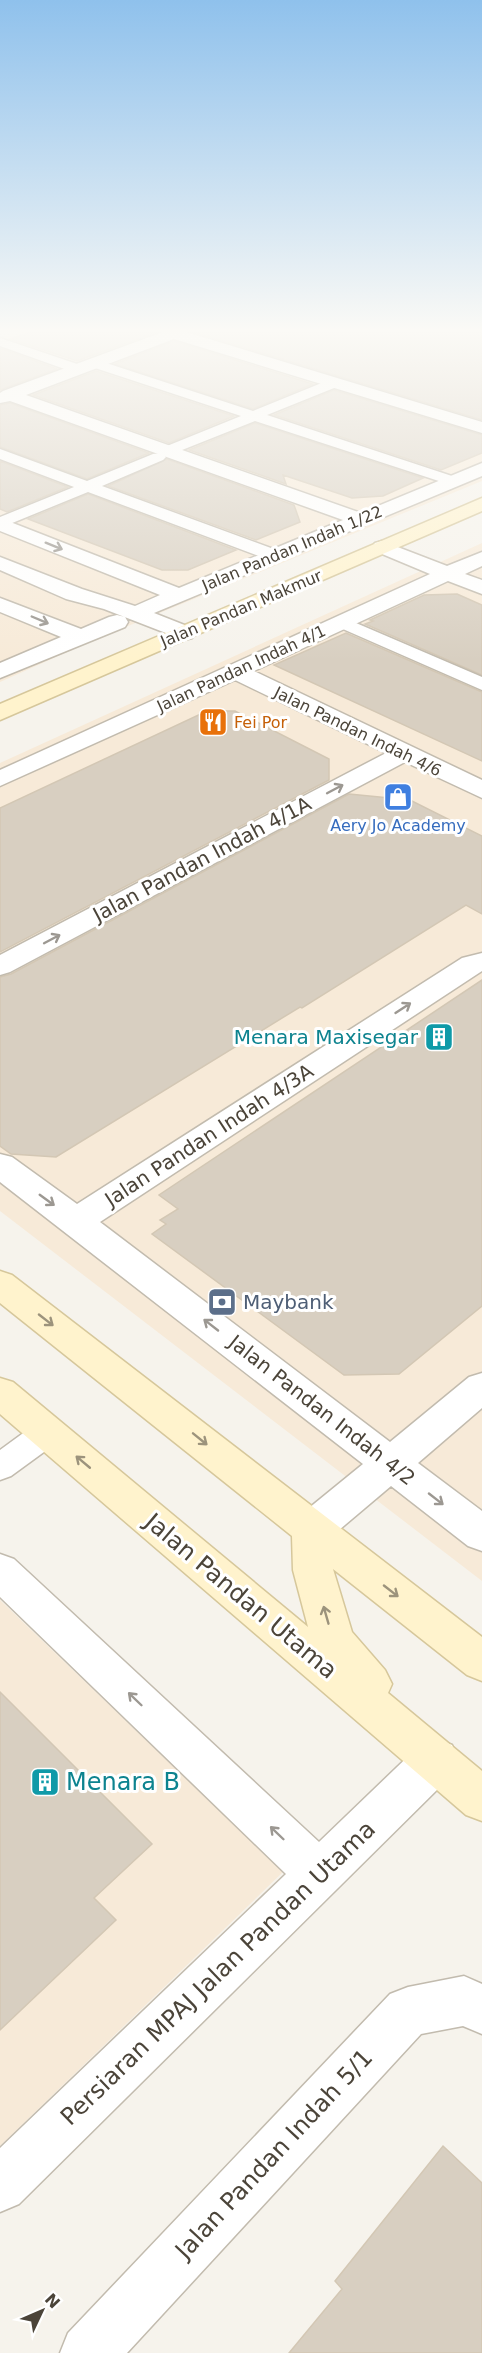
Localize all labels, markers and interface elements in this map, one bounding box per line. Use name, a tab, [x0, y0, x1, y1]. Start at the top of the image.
street label: Jalan Pandan Indah 1/22	[198, 502, 385, 596]
one-way arrow	[45, 541, 63, 552]
street label: Jalan Pandan Makmur	[157, 566, 325, 651]
one-way arrow	[30, 615, 48, 627]
street label: Jalan Pandan Indah 4/1	[153, 621, 329, 716]
street label: Jalan Pandan Indah 4/6	[270, 682, 445, 780]
restaurant icon: Fei Por	[197, 706, 229, 738]
place label: Fei Por	[234, 713, 288, 732]
shop icon: Aery Jo Academy	[382, 781, 414, 813]
one-way arrow	[326, 783, 344, 794]
street label: Jalan Pandan Indah 4/1A	[87, 791, 315, 928]
place label: Aery Jo Academy	[330, 816, 466, 835]
one-way arrow	[42, 933, 60, 944]
one-way arrow	[395, 1002, 412, 1015]
building icon: Menara Maxisegar	[423, 1021, 455, 1053]
place label: Menara Maxisegar	[234, 1025, 419, 1049]
street label: Jalan Pandan Indah 4/3A	[99, 1058, 318, 1212]
one-way arrow	[39, 1193, 55, 1206]
bank icon: Maybank	[206, 1286, 238, 1318]
place label: Maybank	[243, 1290, 334, 1314]
one-way arrow	[38, 1313, 54, 1326]
one-way arrow	[204, 1319, 220, 1331]
street label: Jalan Pandan Indah 4/2	[222, 1329, 420, 1490]
one-way arrow	[192, 1433, 208, 1446]
one-way arrow	[76, 1455, 91, 1469]
one-way arrow	[428, 1492, 444, 1505]
street label: Jalan Pandan Utama	[138, 1506, 343, 1684]
one-way arrow	[383, 1584, 399, 1597]
one-way arrow	[320, 1606, 331, 1625]
one-way arrow	[128, 1692, 143, 1706]
building icon: Menara B	[29, 1766, 61, 1798]
place label: Menara B	[66, 1768, 180, 1796]
street label: Persiaran MPAJ Jalan Pandan Utama	[55, 1815, 381, 2131]
one-way arrow	[269, 1826, 284, 1840]
street label: Jalan Pandan Indah 5/1	[168, 2044, 378, 2266]
north arrow	[12, 2281, 72, 2341]
text: N	[41, 2290, 64, 2312]

